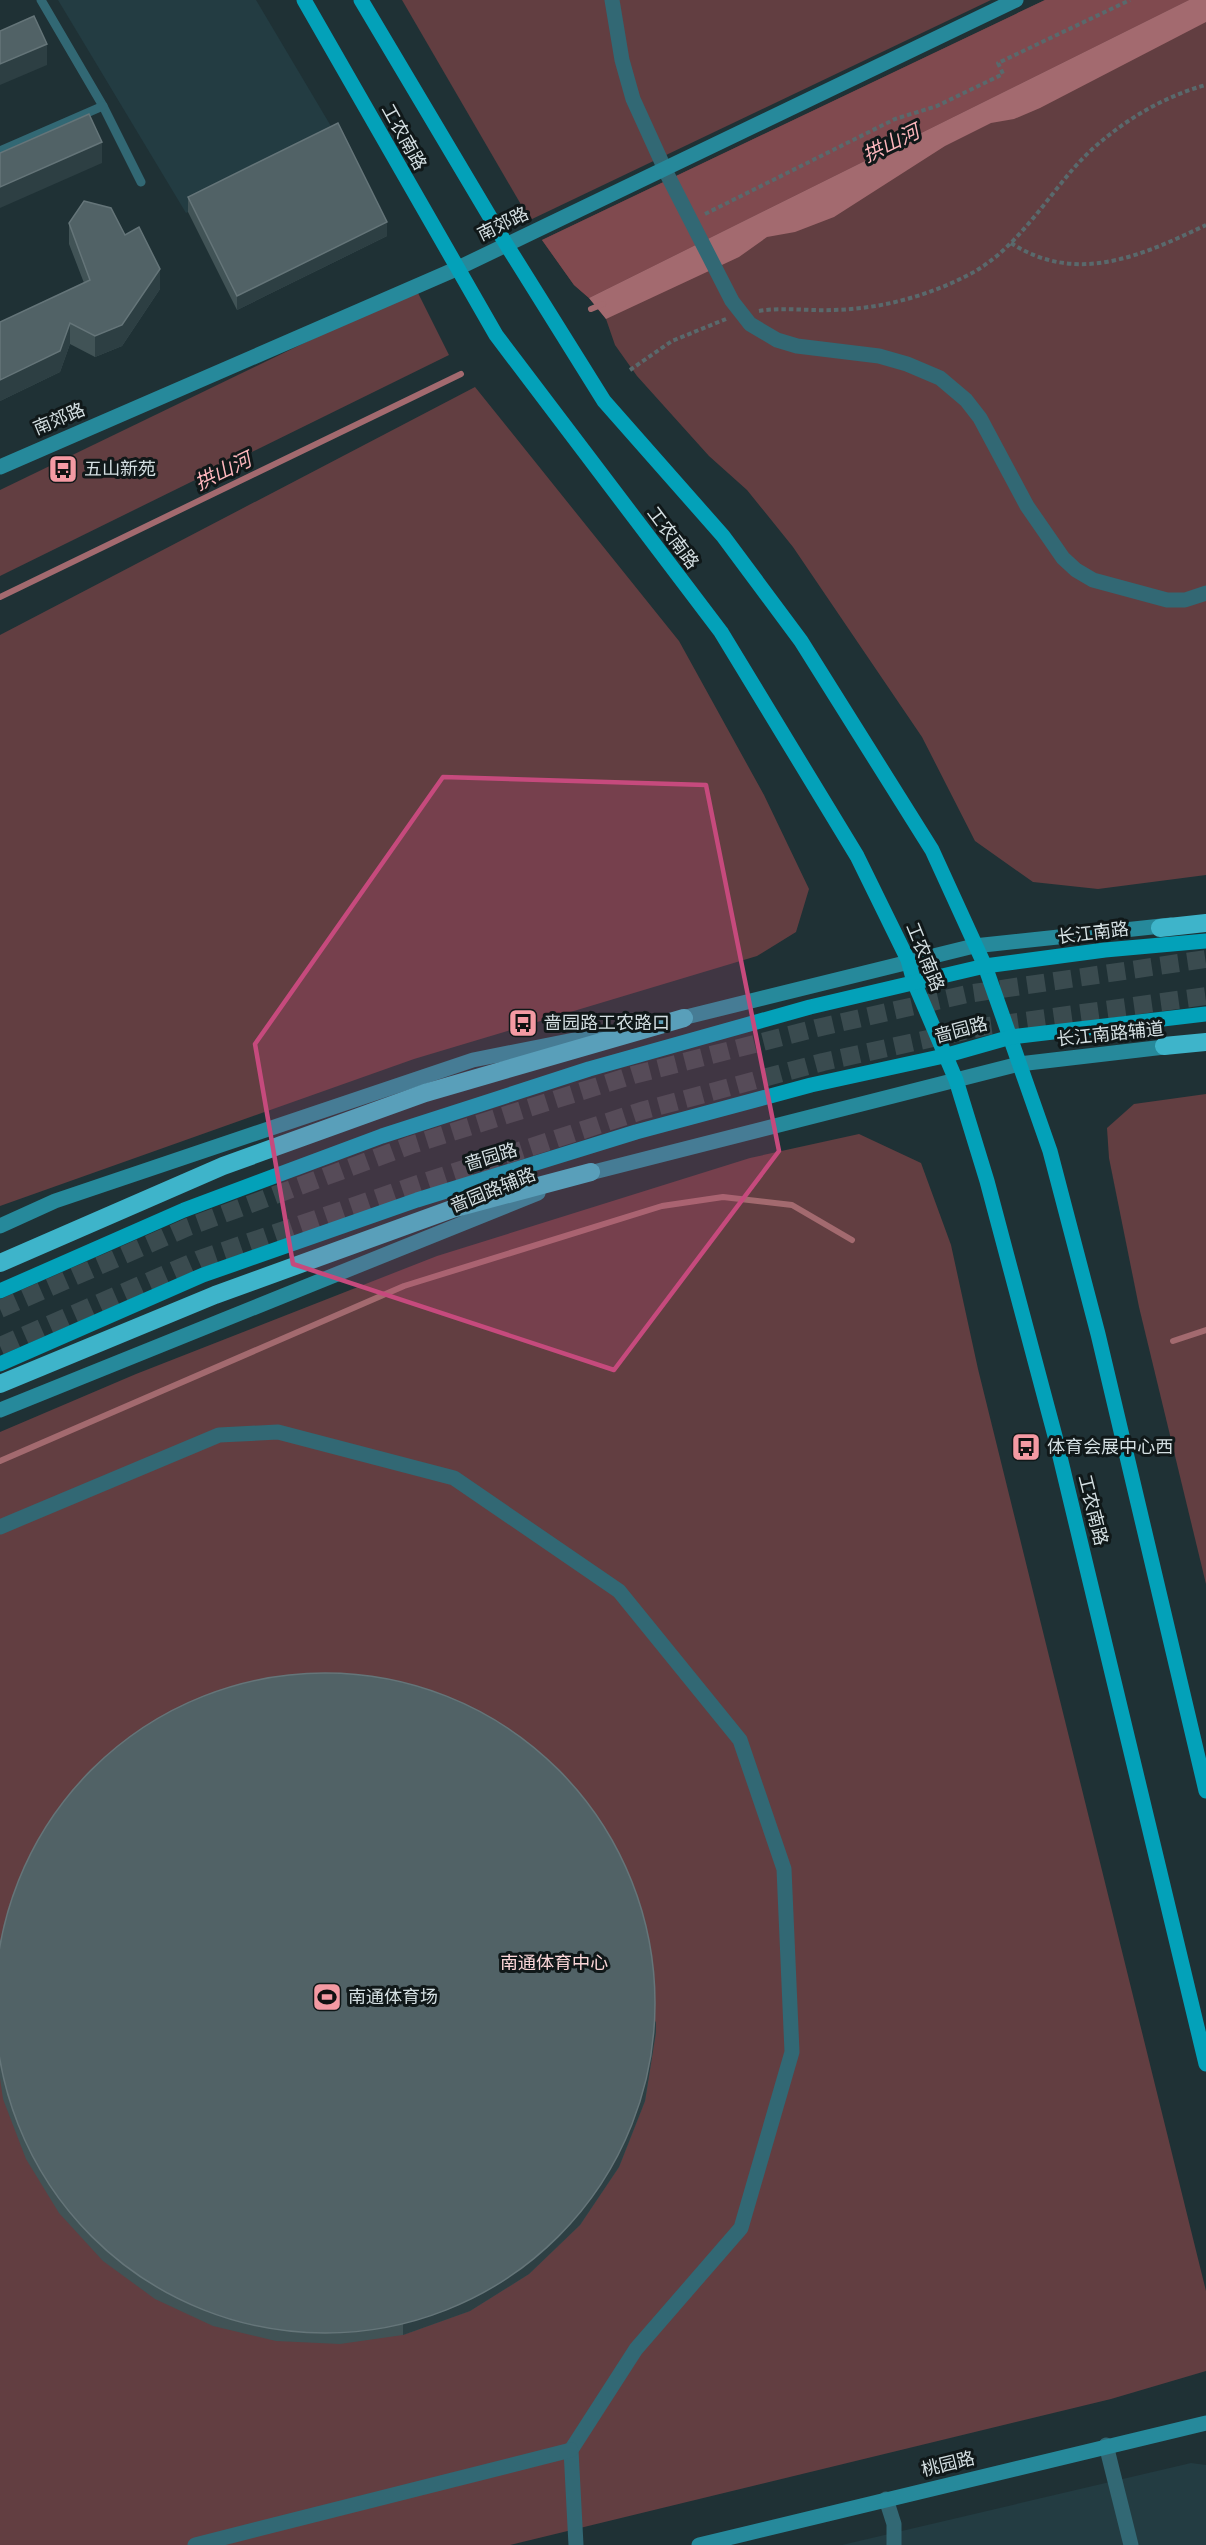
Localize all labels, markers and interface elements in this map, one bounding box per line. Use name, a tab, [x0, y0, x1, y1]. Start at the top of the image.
street label: 工农南路	[377, 100, 432, 174]
water label: 拱山河	[858, 116, 927, 167]
street label: 南郊路	[473, 201, 532, 246]
street label: 南郊路	[29, 397, 88, 440]
water label: 拱山河	[190, 444, 259, 495]
bus stop icon: 五山新苑	[47, 453, 79, 485]
place label: 五山新苑	[84, 457, 156, 480]
street label: 工农南路	[643, 502, 704, 573]
street label: 长江南路	[1056, 917, 1130, 948]
street label: 工农南路	[901, 919, 950, 994]
bus stop icon: 啬园路工农路口	[507, 1007, 539, 1039]
place label: 啬园路工农路口	[544, 1011, 670, 1034]
street label: 啬园路	[932, 1011, 990, 1048]
street label: 长江南路辅道	[1055, 1016, 1165, 1051]
street label: 啬园路	[462, 1138, 520, 1175]
street label: 啬园路辅路	[447, 1162, 539, 1217]
bus stop icon: 体育会展中心西	[1010, 1431, 1042, 1463]
place label: 体育会展中心西	[1047, 1435, 1173, 1458]
street label: 工农南路	[1074, 1472, 1113, 1548]
park label: 南通体育中心	[500, 1951, 608, 1974]
sports icon: 南通体育场	[311, 1981, 343, 2013]
place label: 南通体育场	[348, 1985, 438, 2008]
street label: 桃园路	[919, 2446, 977, 2481]

